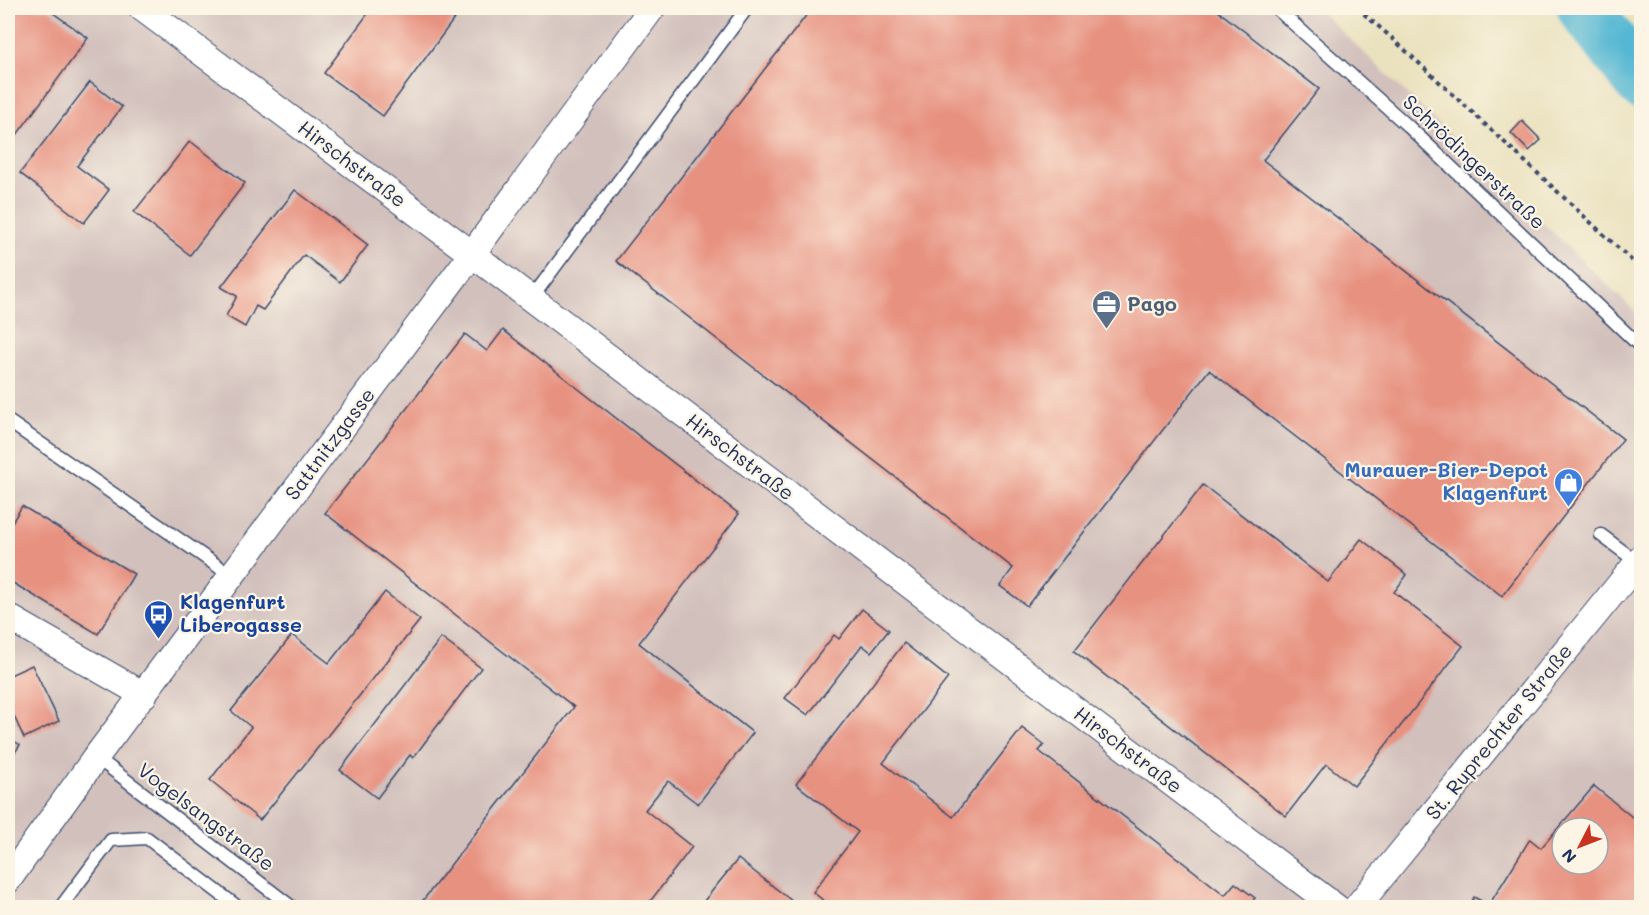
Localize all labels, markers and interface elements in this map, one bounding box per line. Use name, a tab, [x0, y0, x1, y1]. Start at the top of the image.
street label: Schrödingerstraße	[1398, 88, 1552, 234]
street label: Hirschstraße	[293, 114, 412, 212]
office icon: Pago	[1090, 288, 1122, 330]
place label: Pago	[1127, 290, 1177, 316]
street label: Sattnitzgasse	[278, 382, 380, 505]
street label: Hirschstraße	[681, 407, 800, 505]
place label: Murauer-Bier-Depot Klagenfurt	[1345, 456, 1548, 505]
shop icon: Murauer-Bier-Depot Klagenfurt	[1553, 466, 1585, 508]
place label: Klagenfurt Liberogasse	[180, 588, 302, 637]
bus stop icon: Klagenfurt Liberogasse	[143, 598, 175, 640]
street label: St. Ruprechter Straße	[1419, 638, 1577, 825]
street label: Hirschstraße	[1069, 700, 1188, 798]
street label: Vogelsangstraße	[133, 756, 280, 876]
north arrow	[1550, 816, 1610, 876]
text: N	[1557, 845, 1580, 868]

